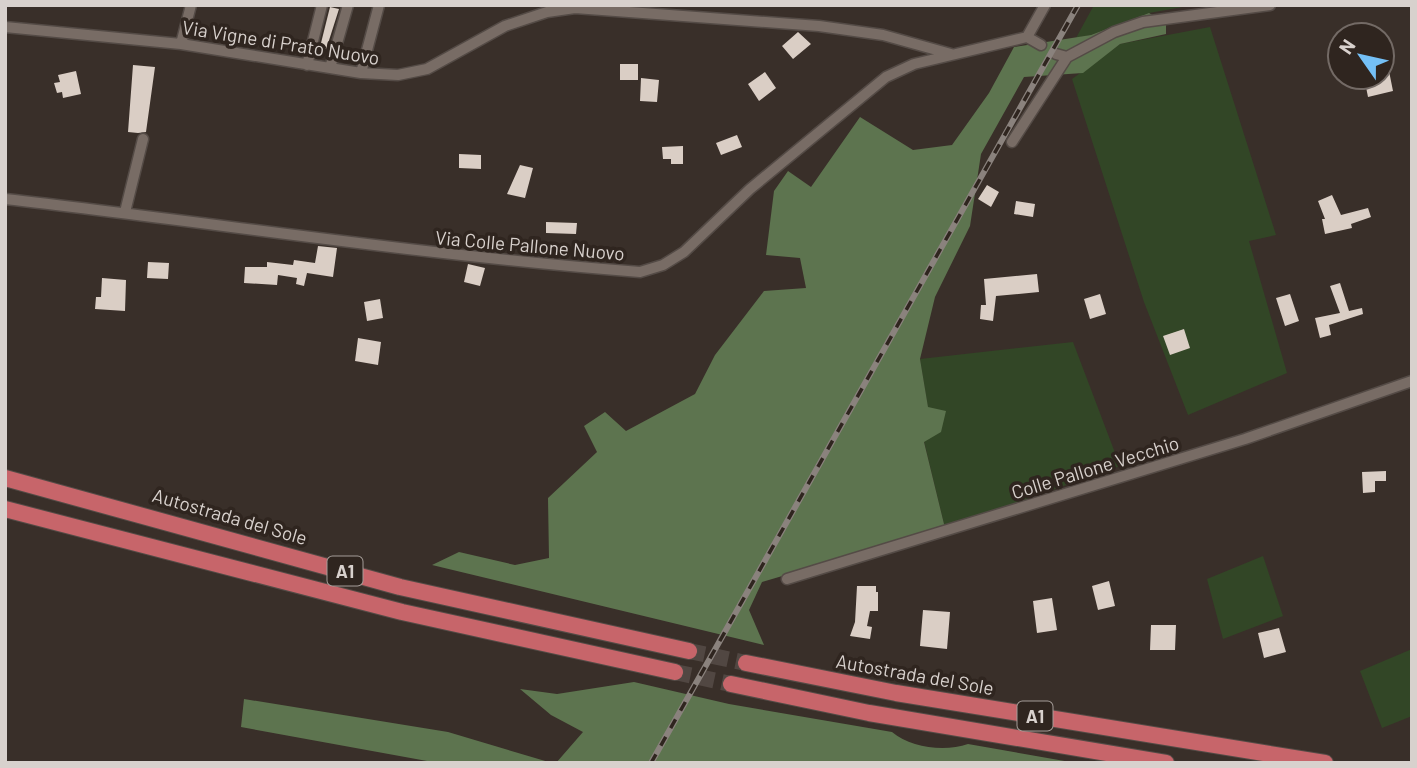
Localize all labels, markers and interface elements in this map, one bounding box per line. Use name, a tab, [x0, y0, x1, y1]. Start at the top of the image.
street label: Via Vigne di Prato Nuovo	[181, 15, 381, 69]
north arrow	[1326, 21, 1396, 91]
text: N	[1333, 35, 1360, 58]
street label: Via Colle Pallone Nuovo	[434, 225, 626, 265]
street label: Colle Pallone Vecchio	[1008, 431, 1182, 503]
street label: Autostrada del Sole	[150, 483, 310, 549]
road number: A1	[328, 556, 362, 586]
street label: Autostrada del Sole	[834, 649, 996, 699]
road number: A1	[1018, 702, 1052, 730]

